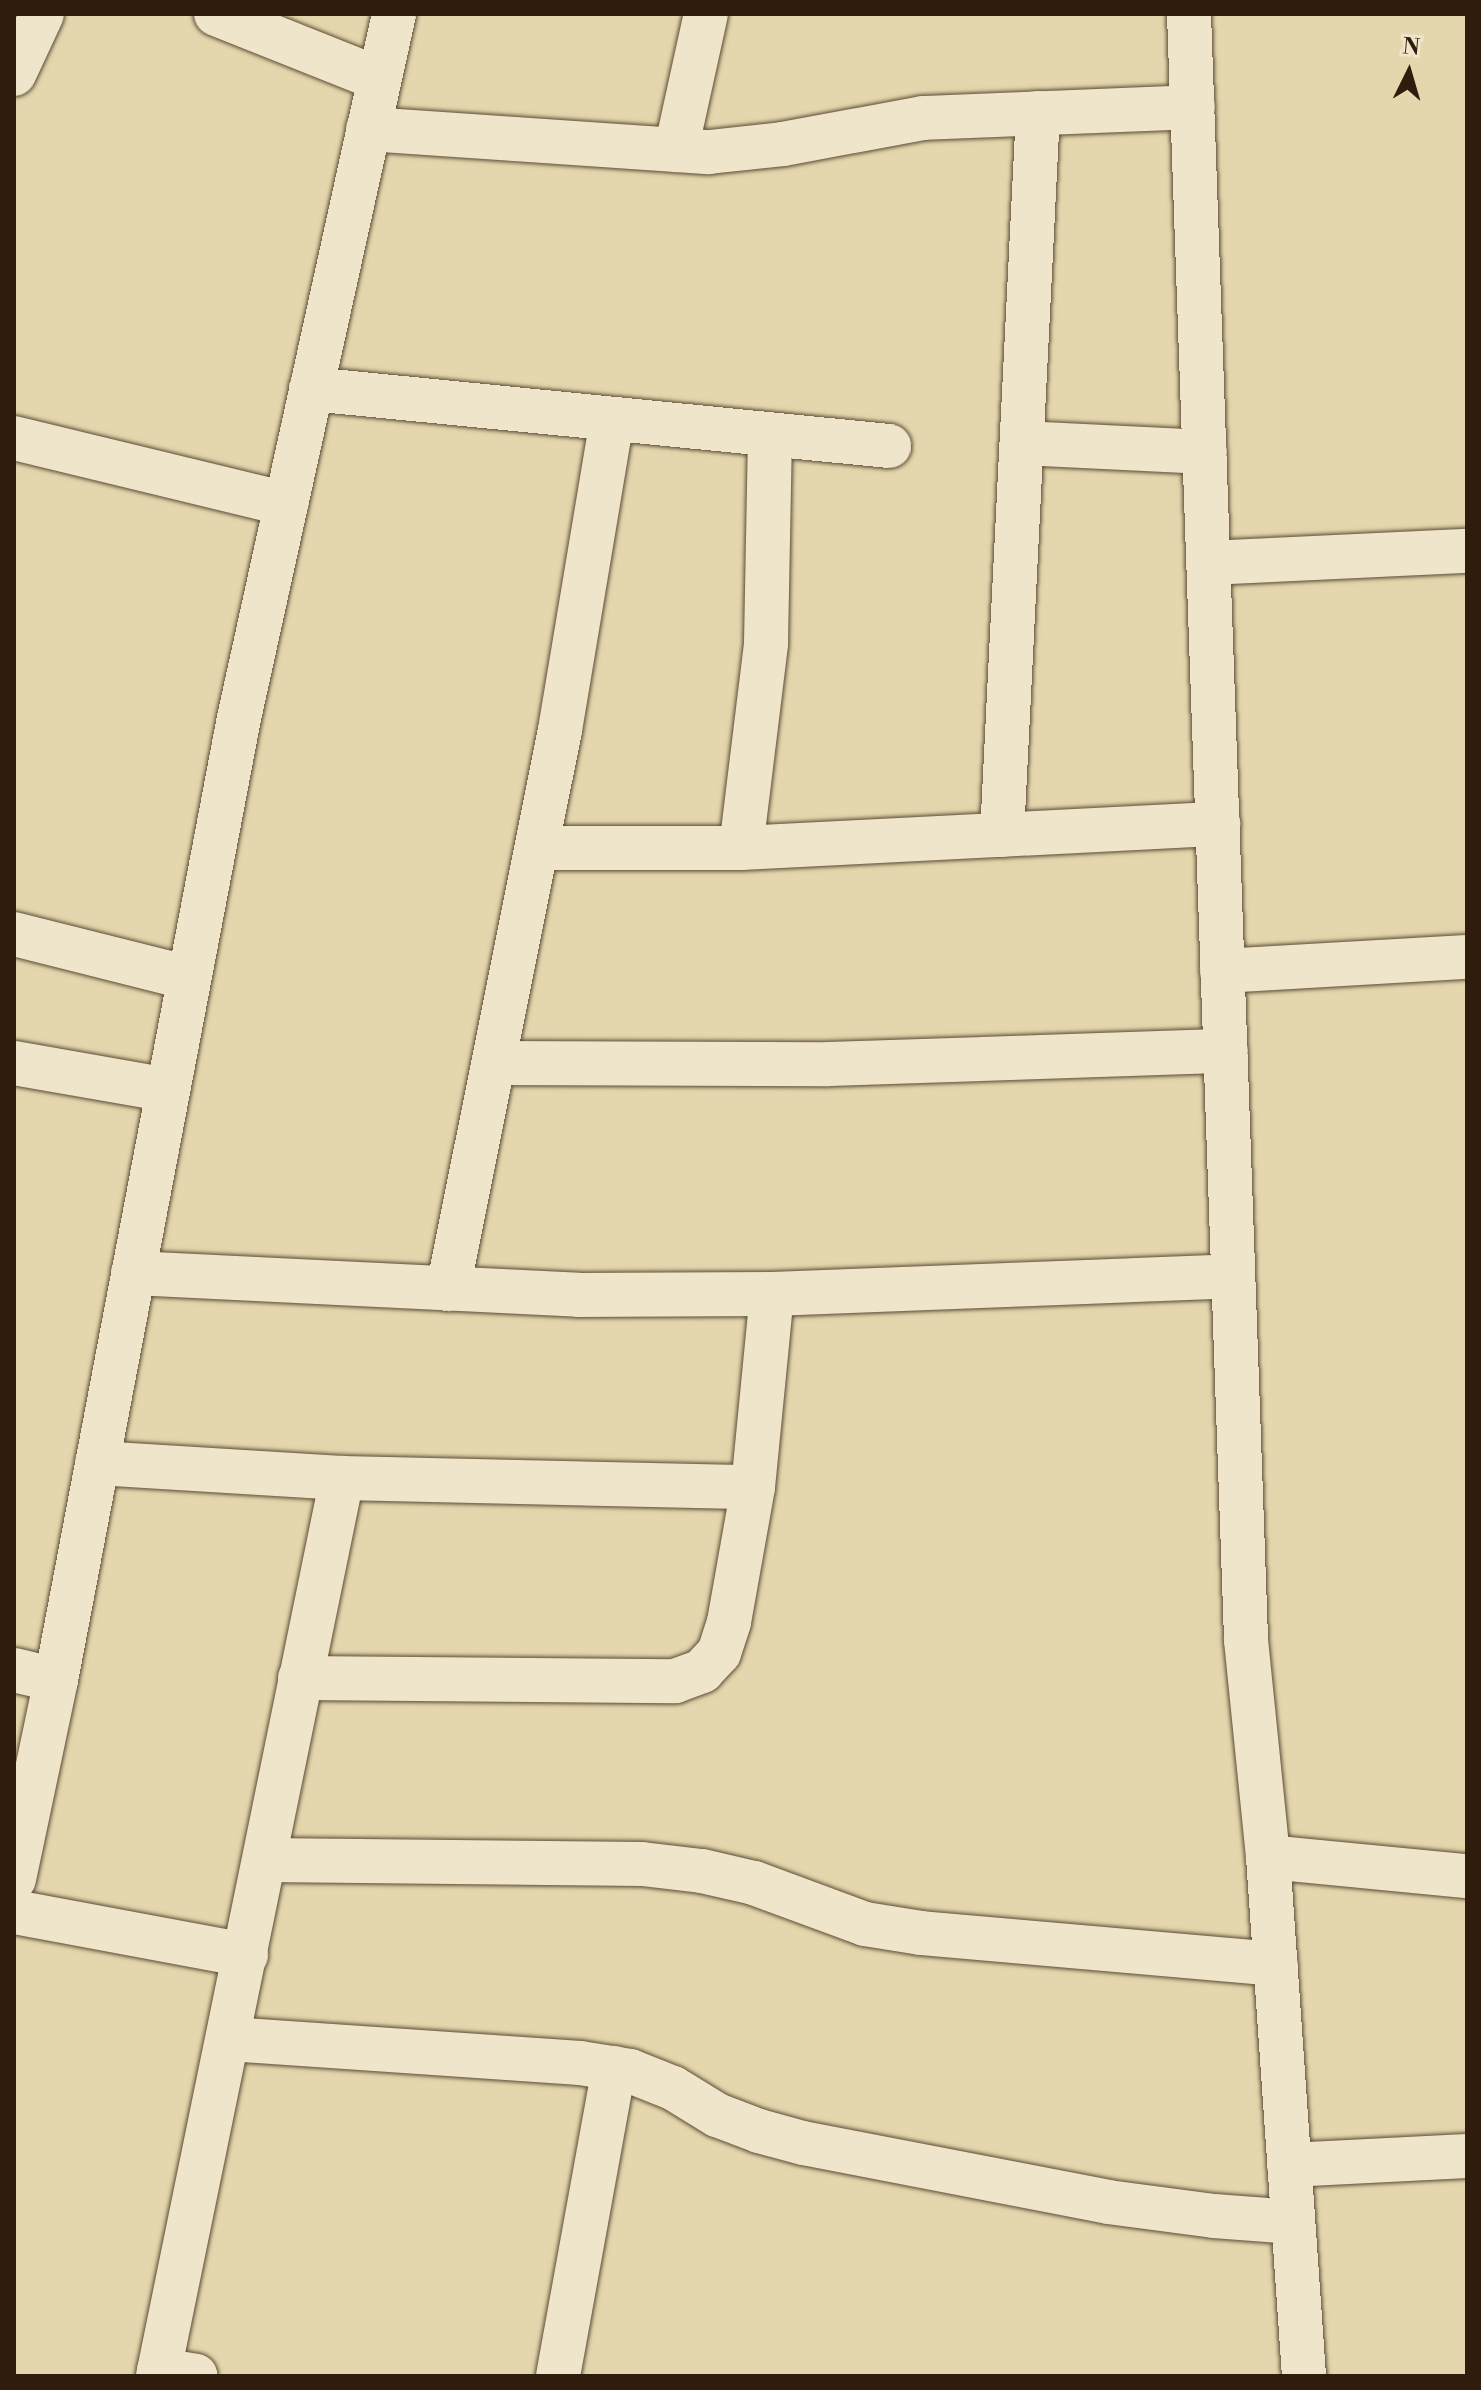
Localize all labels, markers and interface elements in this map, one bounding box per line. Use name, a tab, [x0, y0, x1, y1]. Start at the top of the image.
north arrow	[1369, 32, 1449, 112]
text: N	[1401, 33, 1421, 62]

